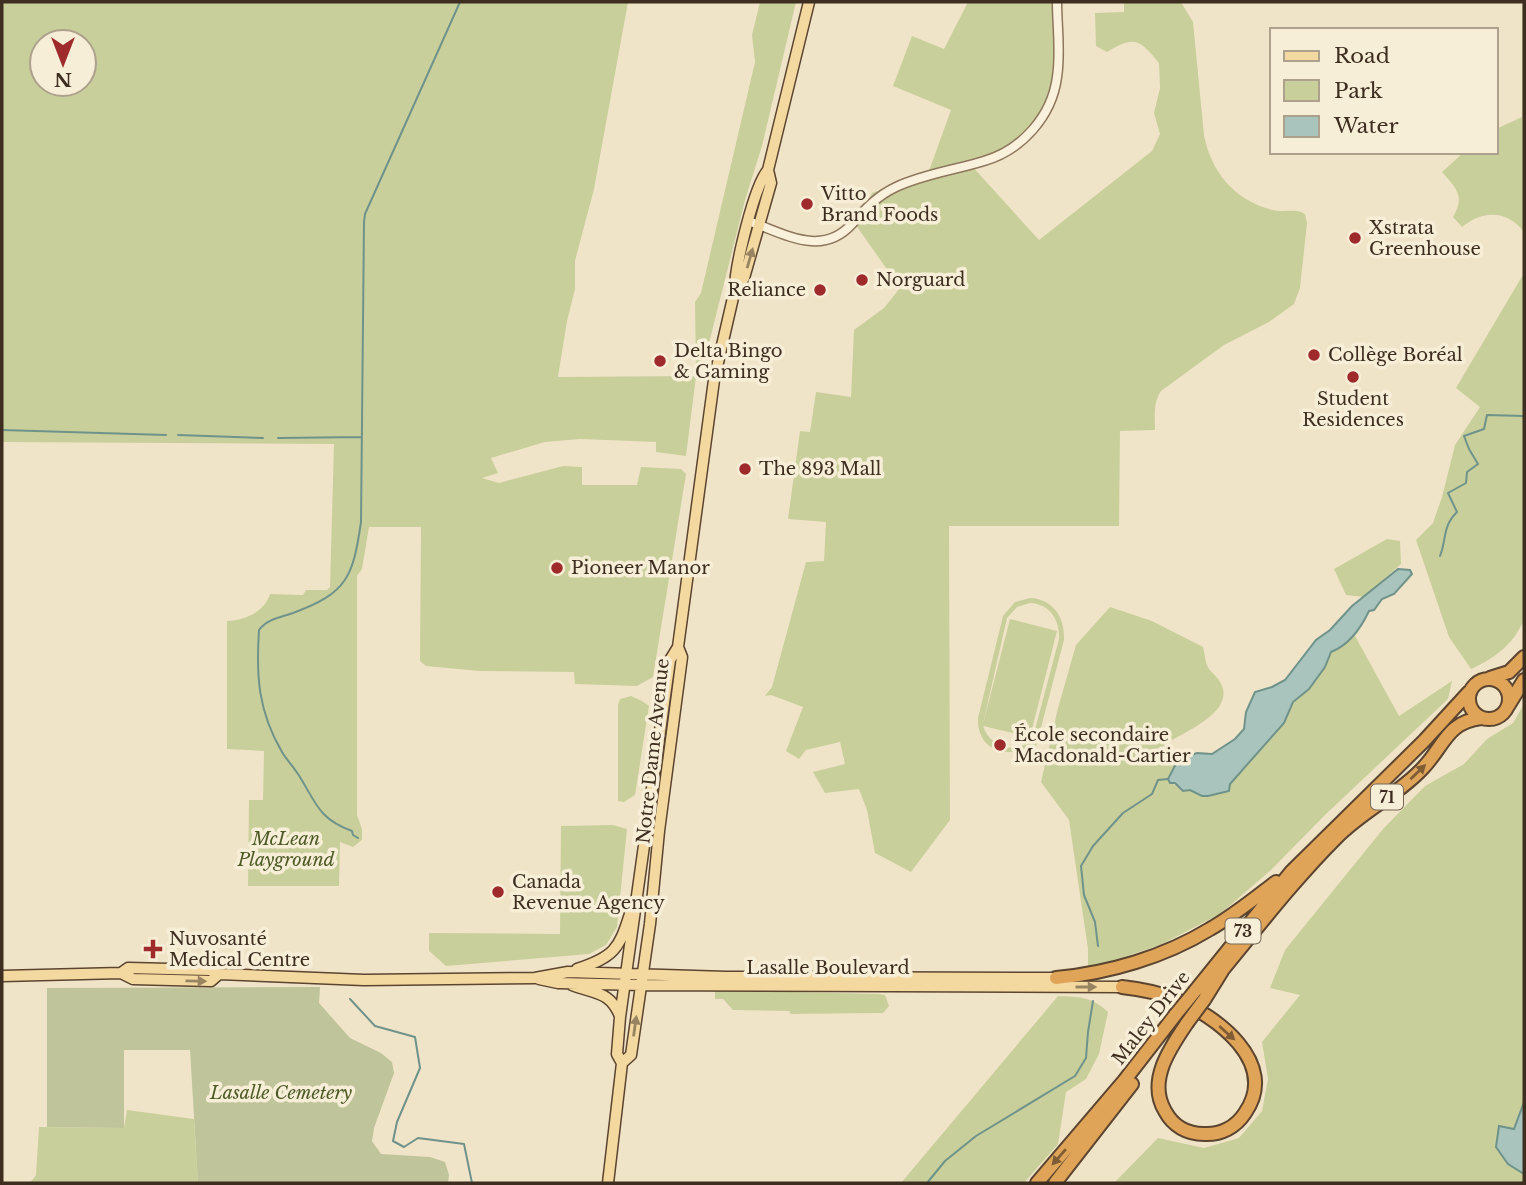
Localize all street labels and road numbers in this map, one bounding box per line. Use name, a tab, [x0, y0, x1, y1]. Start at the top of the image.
street label: Notre Dame Avenue	[632, 657, 674, 845]
road number: 71	[1371, 784, 1403, 810]
road number: 73	[1226, 918, 1260, 944]
street label: Lasalle Boulevard	[746, 957, 910, 979]
street label: Maley Drive	[1108, 967, 1194, 1069]

